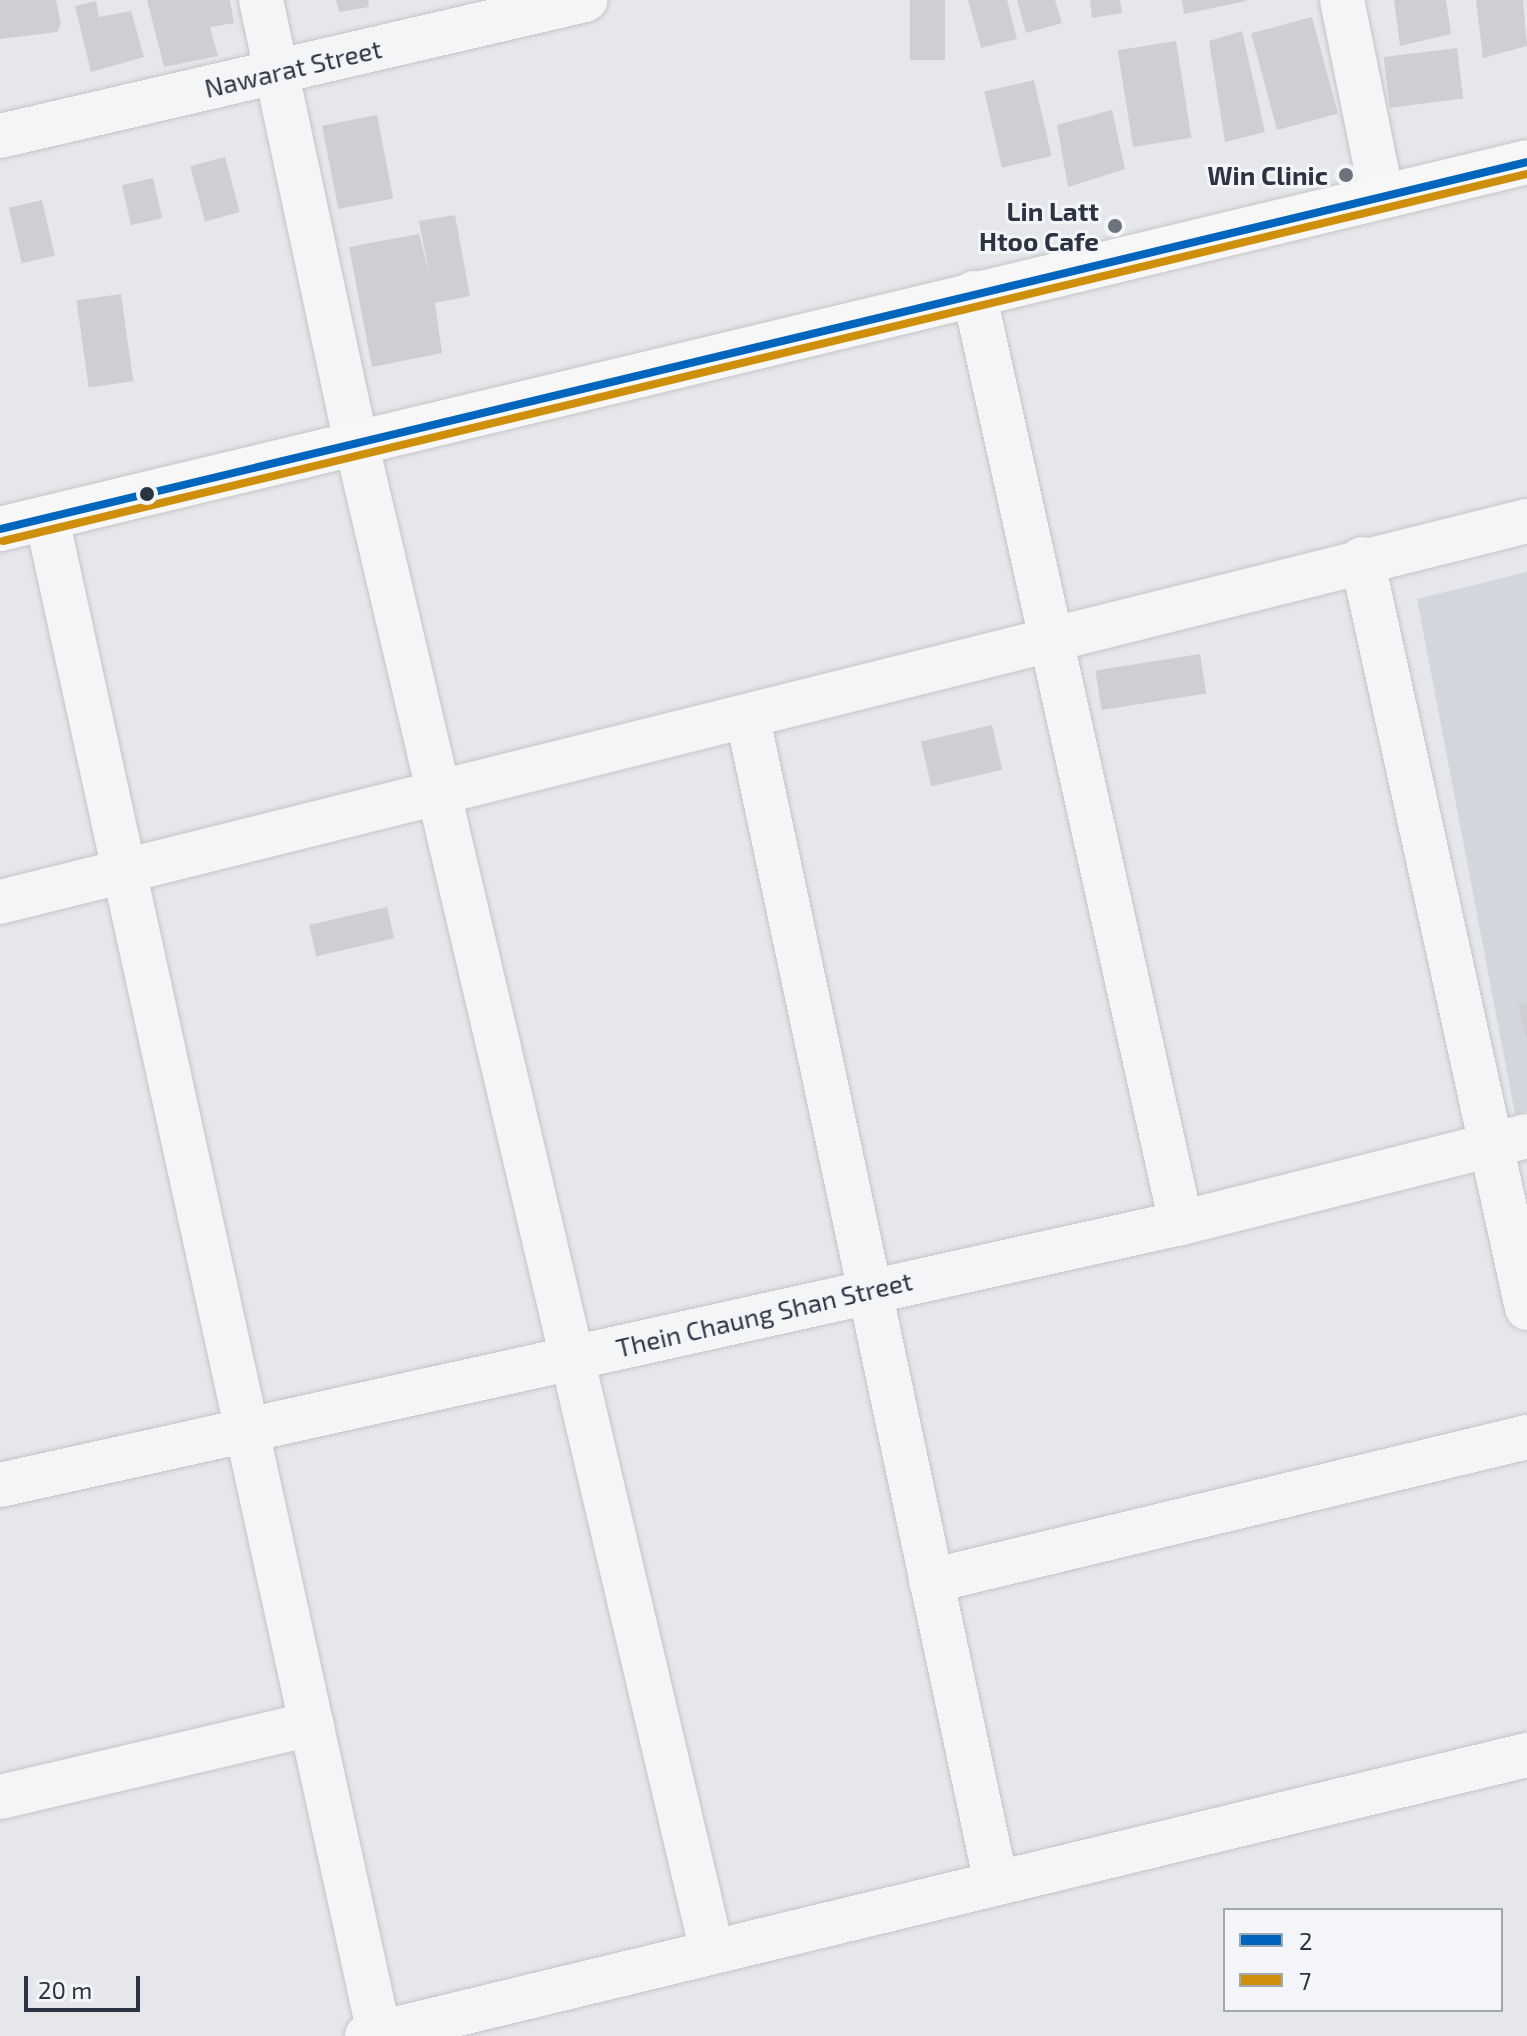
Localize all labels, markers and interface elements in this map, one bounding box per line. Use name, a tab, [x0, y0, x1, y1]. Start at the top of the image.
street label: Nawarat Street	[201, 32, 385, 104]
place label: Win Clinic	[1207, 159, 1328, 191]
marker: Win Clinic	[1335, 164, 1357, 186]
place label: Lin Latt Htoo Cafe	[979, 195, 1099, 256]
marker: Lin Latt Htoo Cafe	[1106, 217, 1124, 235]
unlabelled marker	[139, 486, 155, 502]
street label: Thein Chaung Shan Street	[613, 1265, 915, 1363]
legend	[1223, 1908, 1503, 2012]
text: 2	[1299, 1926, 1313, 1955]
scale bar	[28, 1960, 144, 2010]
text: 7	[1299, 1966, 1311, 1995]
text: 20 m	[38, 1975, 92, 2004]

